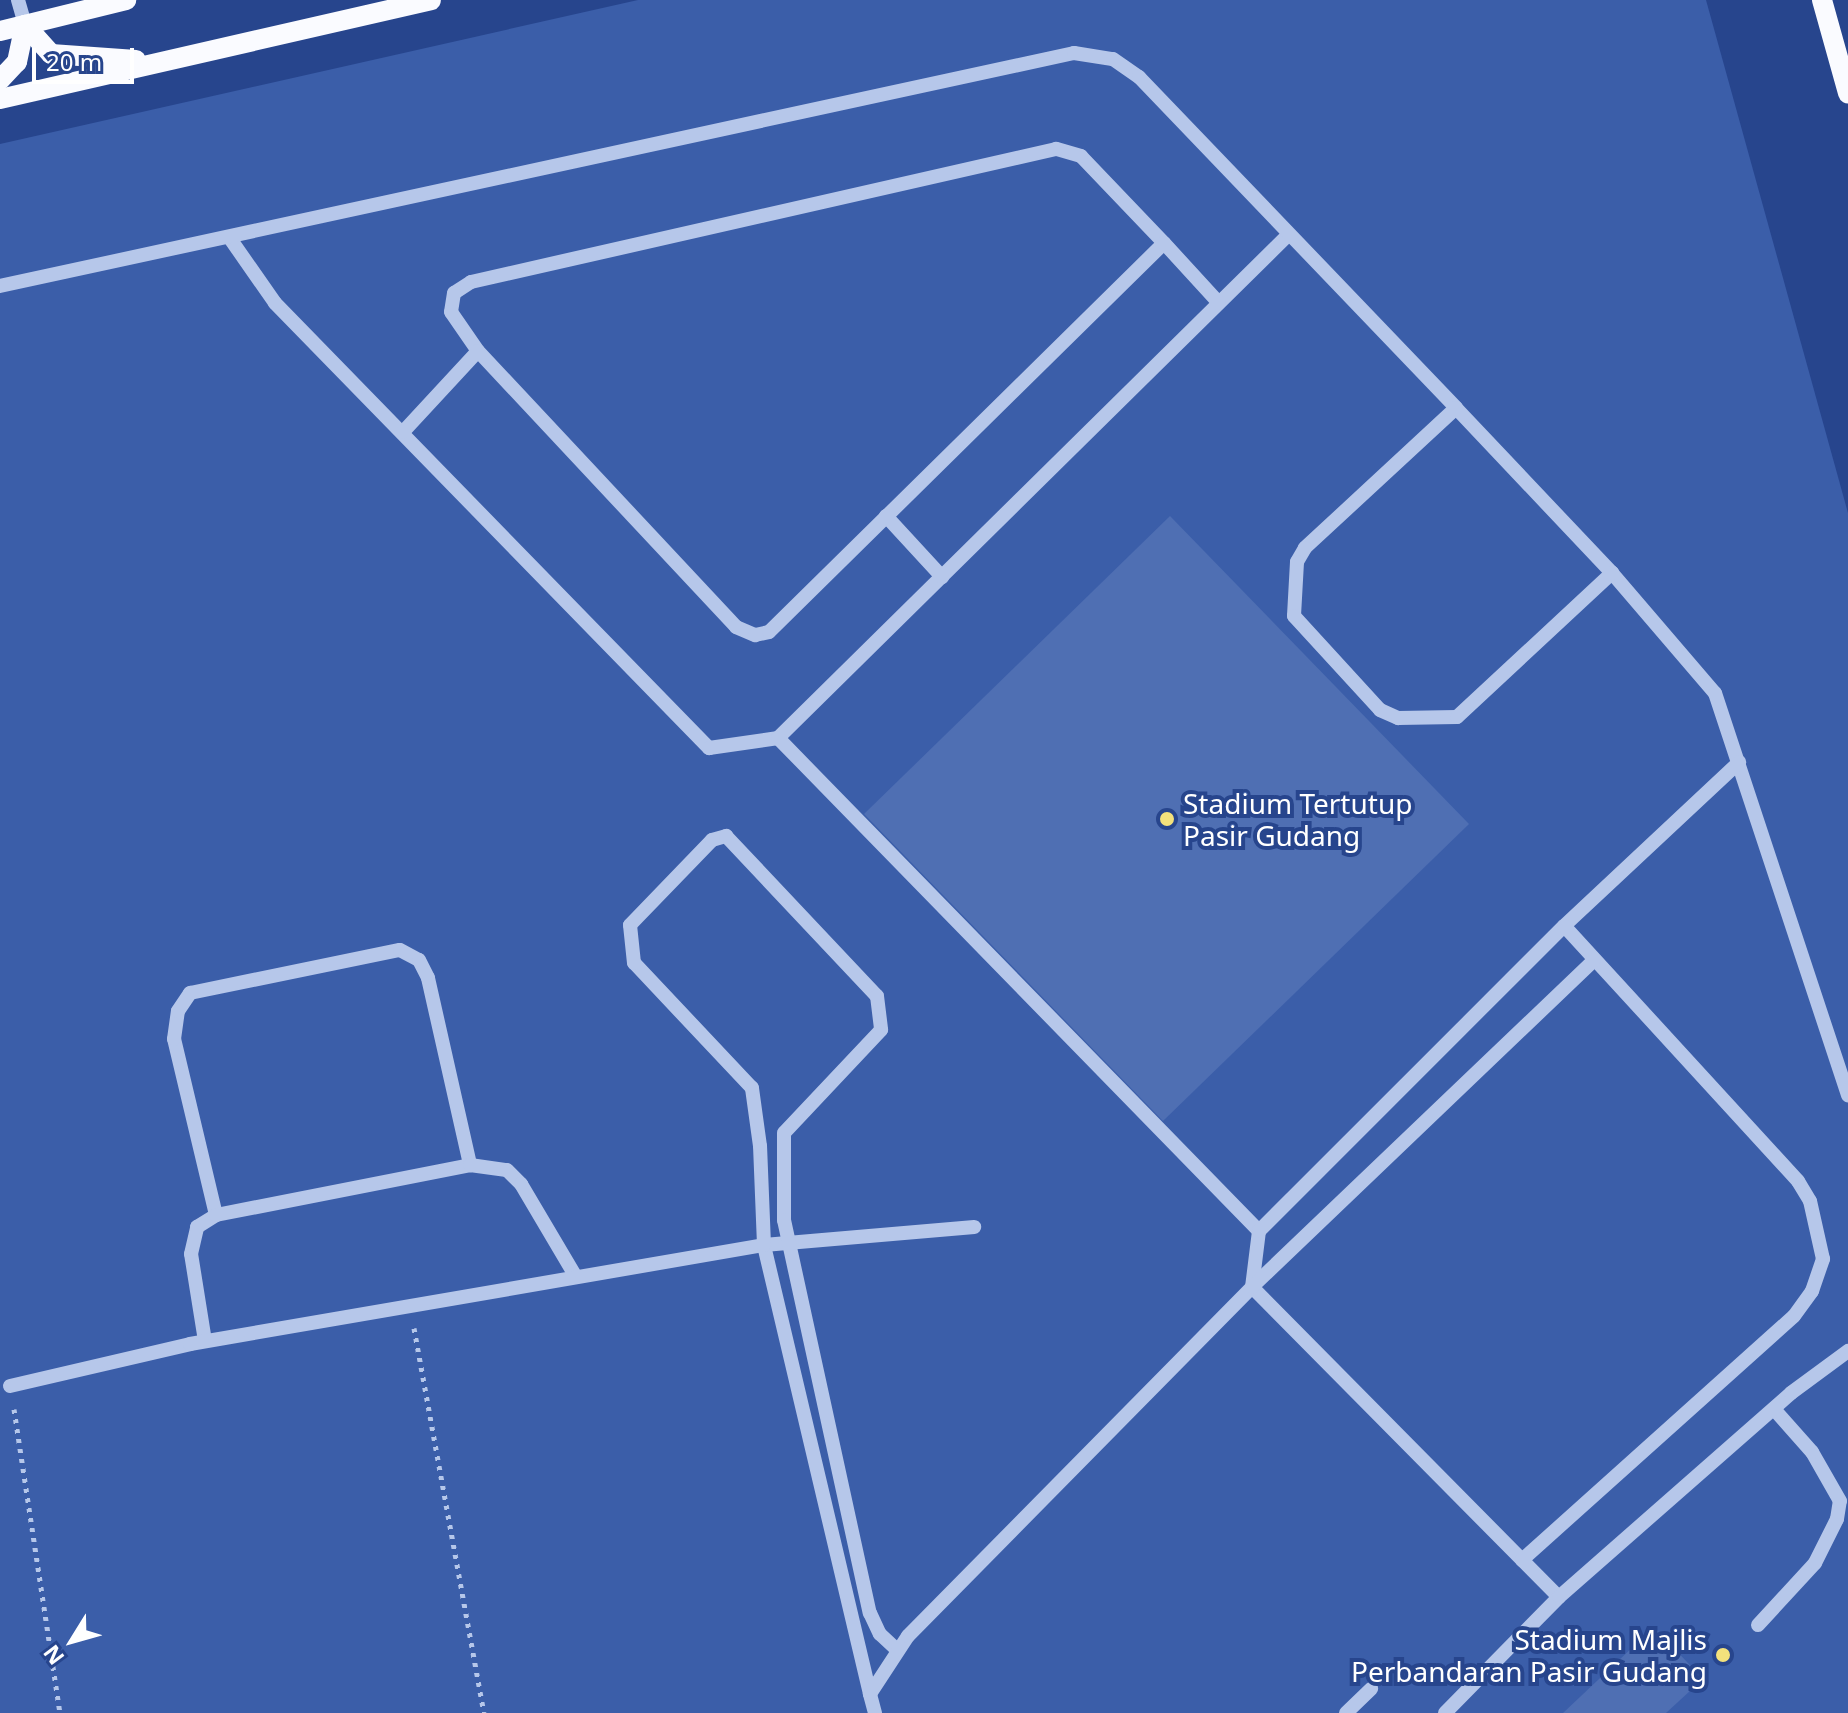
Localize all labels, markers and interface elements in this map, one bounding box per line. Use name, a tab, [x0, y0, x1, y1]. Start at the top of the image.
scale bar	[36, 32, 138, 82]
text: 20 m	[46, 45, 102, 78]
place label: Stadium Tertutup Pasir Gudang	[1183, 786, 1412, 852]
marker: Stadium Tertutup Pasir Gudang	[1158, 810, 1176, 828]
north arrow	[32, 1601, 112, 1681]
place label: Stadium Majlis Perbandaran Pasir Gudang	[1351, 1622, 1707, 1688]
text: N	[35, 1639, 70, 1672]
marker: Stadium Majlis Perbandaran Pasir Gudang	[1714, 1646, 1732, 1664]

